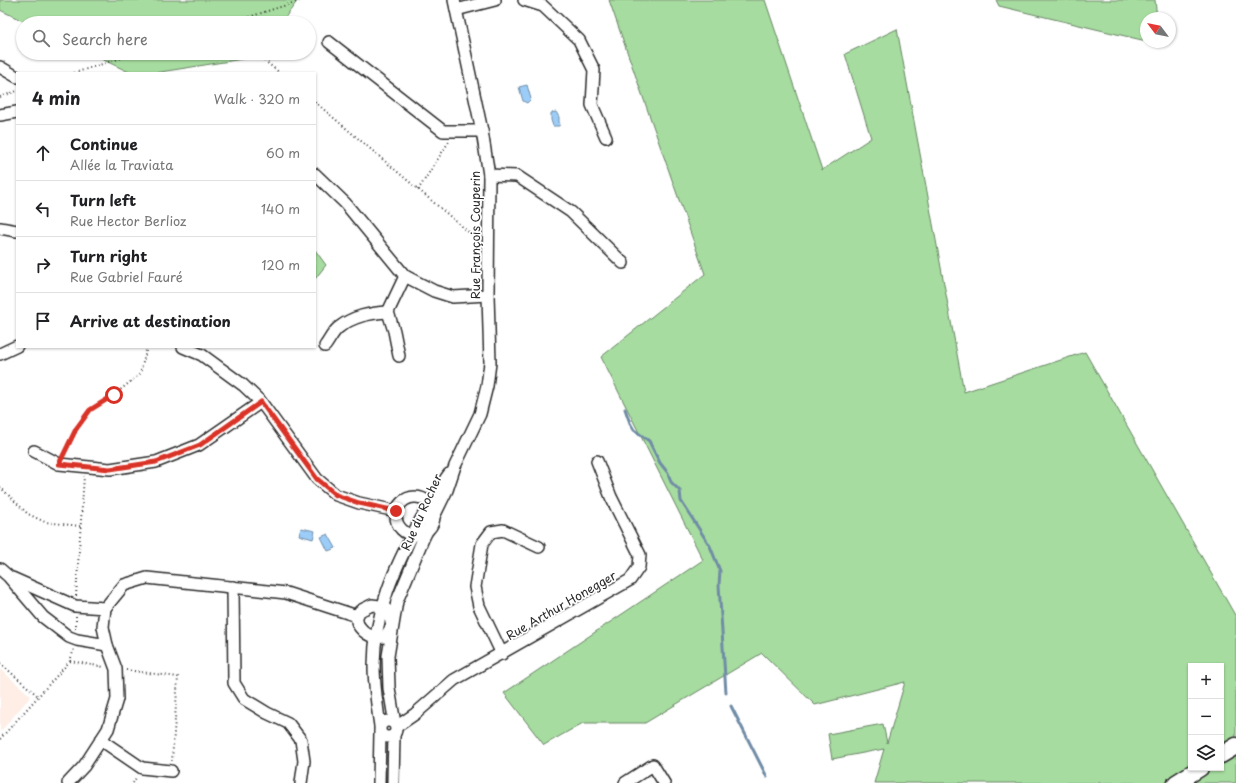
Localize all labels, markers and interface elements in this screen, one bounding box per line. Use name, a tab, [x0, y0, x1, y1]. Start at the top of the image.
north arrow	[1140, 12, 1176, 48]
search box	[16, 16, 316, 60]
icon: search	[30, 27, 52, 49]
text: Search here	[62, 27, 148, 50]
text: 4 min	[32, 85, 80, 111]
text: Walk · 320 m	[214, 89, 300, 108]
text: Continue	[70, 132, 138, 155]
icon: ahead	[32, 142, 54, 164]
text: 60 m	[266, 143, 300, 162]
text: Allée la Traviata	[70, 155, 173, 174]
street label: Rue François Couperin	[466, 171, 484, 299]
text: Turn left	[70, 188, 136, 211]
icon: left	[32, 198, 54, 220]
text: 140 m	[261, 199, 300, 218]
text: Rue Hector Berlioz	[70, 211, 187, 230]
text: Turn right	[70, 244, 147, 267]
icon: right	[32, 254, 54, 276]
text: 120 m	[261, 255, 300, 274]
text: Rue Gabriel Fauré	[70, 267, 183, 286]
text: Arrive at destination	[70, 309, 231, 332]
icon: arrive	[32, 310, 54, 332]
route start	[105, 386, 123, 404]
street label: Rue du Rocher	[396, 470, 446, 553]
route end	[387, 502, 405, 520]
street label: Rue Arthur Honegger	[503, 566, 620, 644]
map controls	[1188, 663, 1224, 771]
button: +	[1188, 663, 1224, 699]
button: −	[1188, 699, 1224, 735]
button: layers	[1188, 735, 1224, 771]

